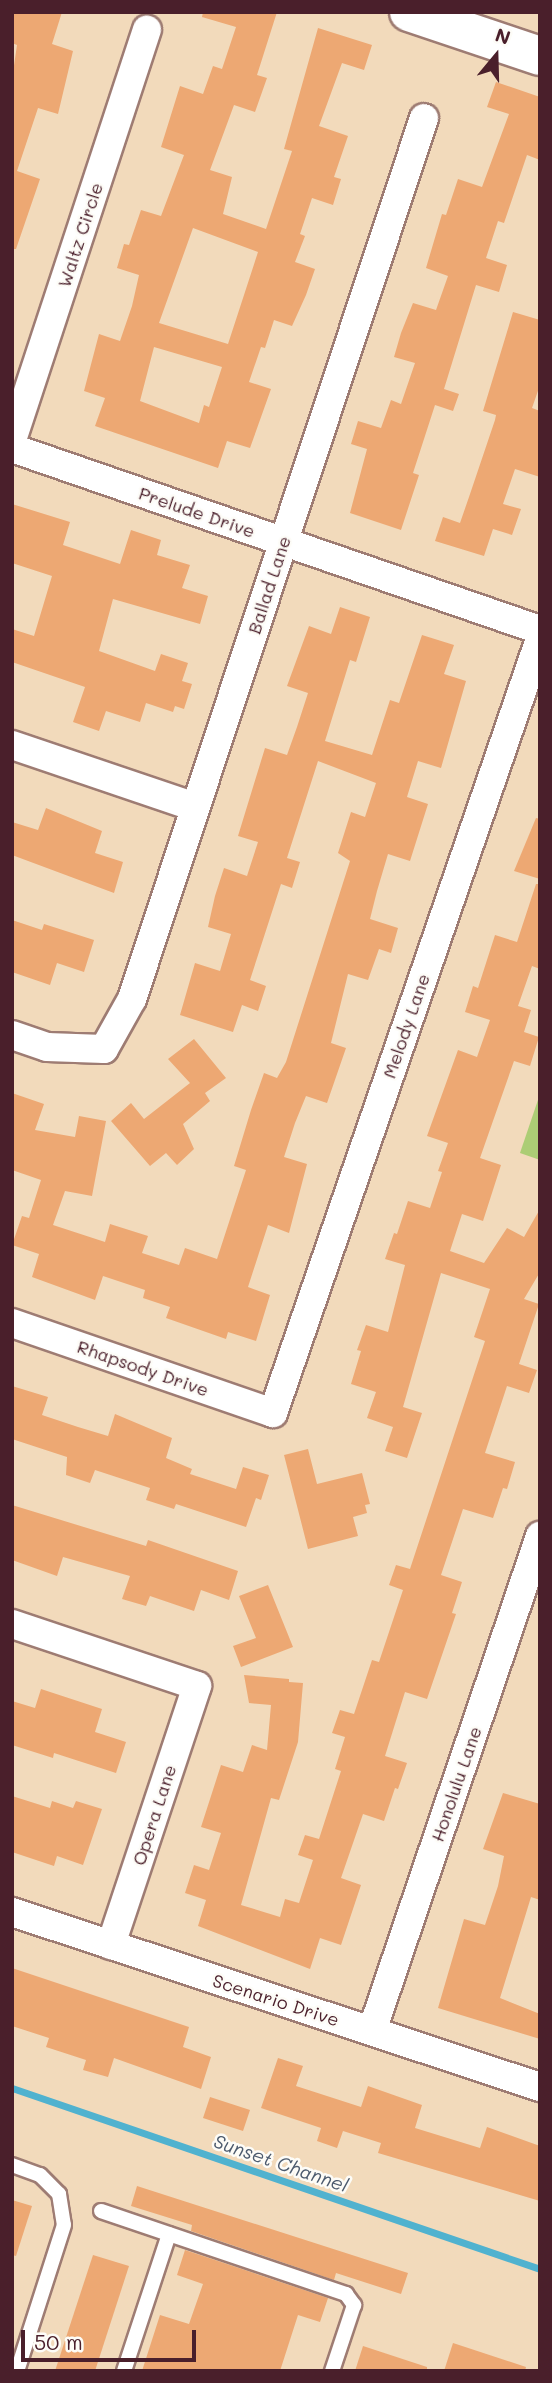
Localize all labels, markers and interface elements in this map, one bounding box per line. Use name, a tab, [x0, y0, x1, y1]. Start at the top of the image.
north arrow	[461, 21, 531, 91]
text: N	[492, 22, 514, 50]
street label: Waltz Circle	[53, 180, 107, 290]
street label: Prelude Drive	[136, 482, 258, 542]
street label: Ballad Lane	[243, 533, 295, 637]
street label: Melody Lane	[378, 971, 434, 1081]
street label: Rhapsody Drive	[74, 1335, 212, 1401]
street label: Honolulu Lane	[426, 1724, 486, 1844]
street label: Opera Lane	[128, 1762, 180, 1868]
street label: Scenario Drive	[210, 1969, 342, 2031]
water label: Sunset Channel	[211, 2129, 351, 2197]
scale bar	[24, 2316, 200, 2360]
text: 50 m	[34, 2328, 83, 2355]

